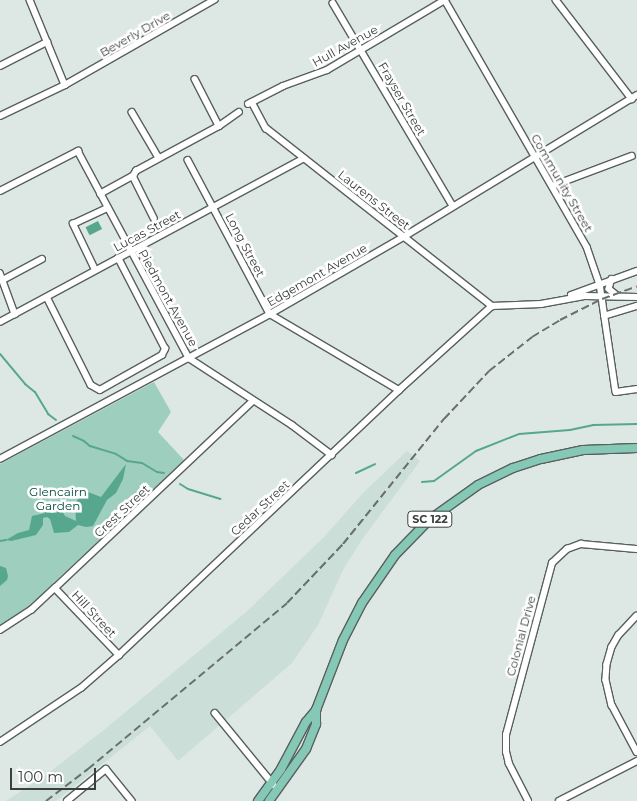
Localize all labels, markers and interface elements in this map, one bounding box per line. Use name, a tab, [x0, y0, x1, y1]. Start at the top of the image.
street label: Beverly Drive	[97, 8, 173, 60]
street label: Hull Avenue	[310, 22, 380, 70]
street label: Frayser Street	[375, 60, 429, 138]
street label: Community Street	[528, 131, 596, 235]
street label: Laurens Street	[335, 167, 413, 233]
street label: Lucas Street	[111, 207, 183, 255]
street label: Long Street	[222, 211, 268, 279]
street label: Edgemont Avenue	[264, 240, 370, 310]
street label: Piedmont Avenue	[135, 247, 201, 349]
street label: Cedar Street	[228, 477, 292, 539]
street label: Crest Street	[91, 482, 153, 540]
park label: Glencairn Garden	[29, 485, 87, 513]
road number: SC 122	[406, 510, 454, 528]
street label: Hill Street	[69, 588, 119, 640]
street label: Colonial Drive	[503, 594, 539, 678]
scale bar	[12, 758, 99, 790]
text: 100 m	[18, 767, 63, 786]

